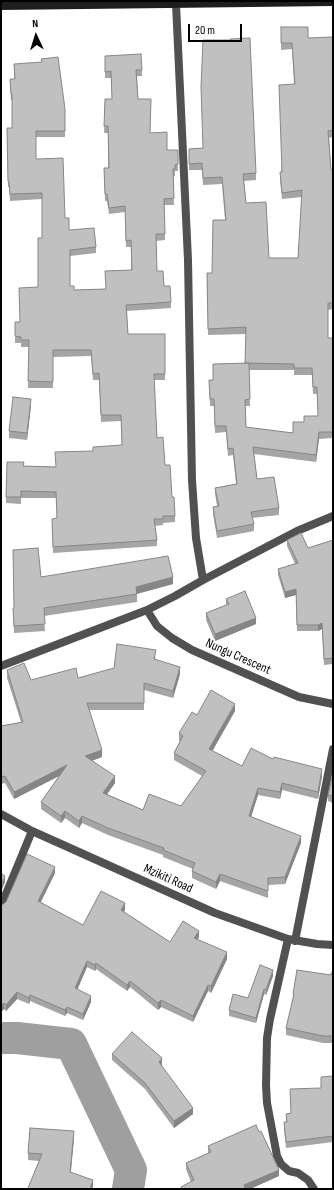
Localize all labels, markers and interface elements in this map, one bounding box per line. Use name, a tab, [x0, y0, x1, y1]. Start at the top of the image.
north arrow	[16, 16, 56, 56]
scale bar	[190, 16, 244, 42]
text: N	[32, 17, 39, 30]
text: 20 m	[195, 23, 215, 38]
street label: Nungu Crescent	[203, 636, 273, 678]
street label: Mzikiti Road	[141, 861, 195, 897]

